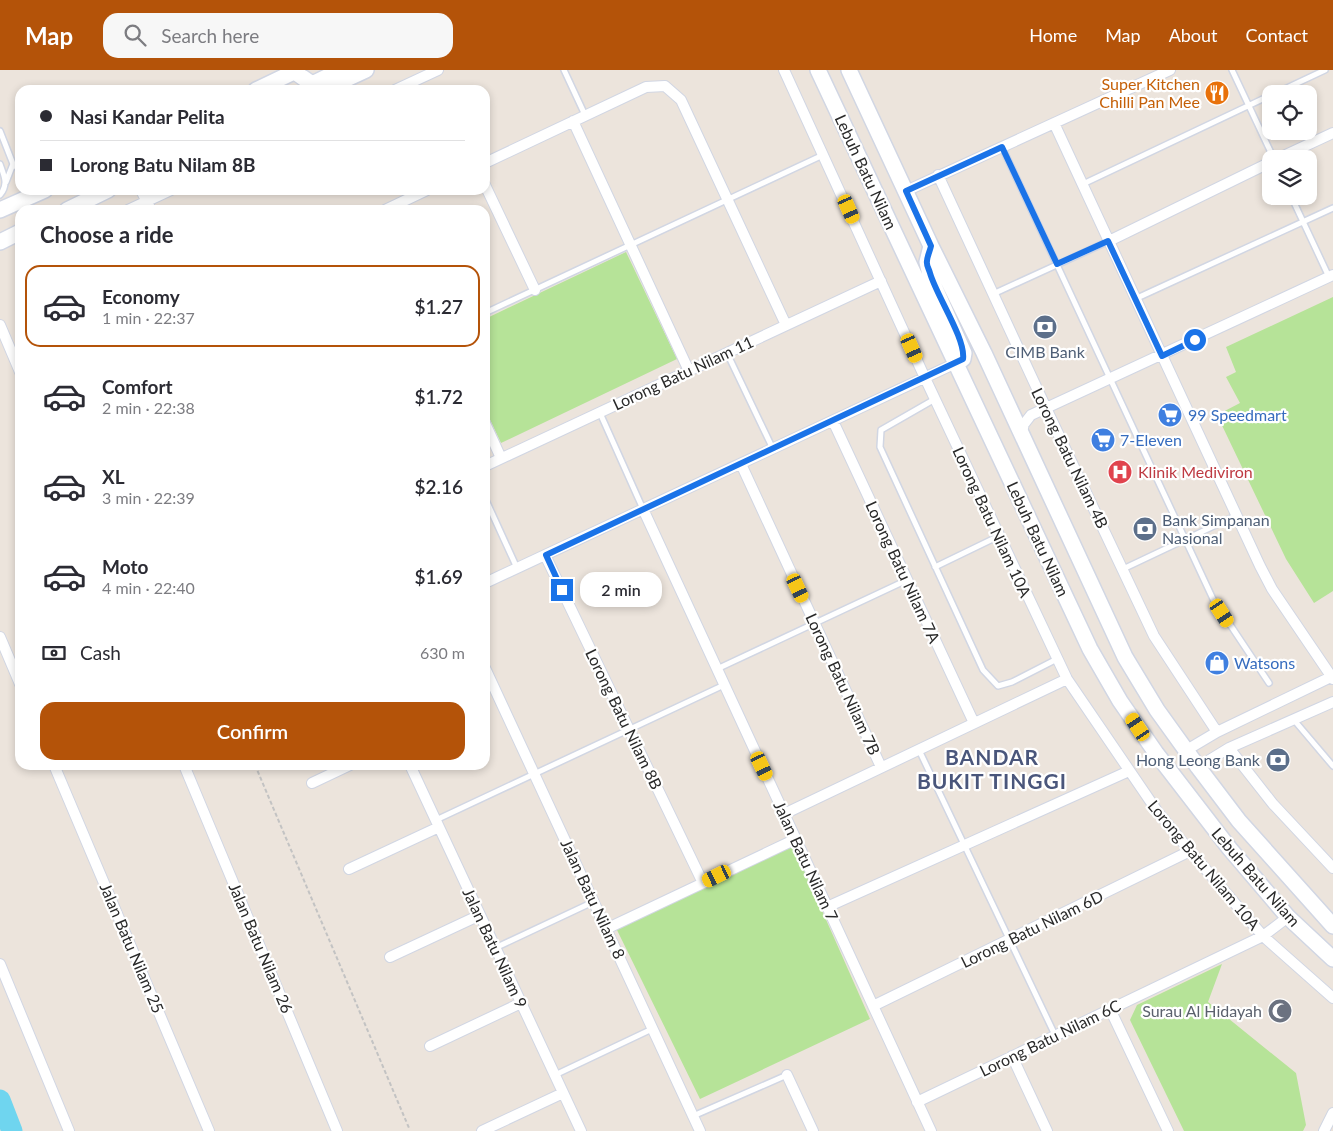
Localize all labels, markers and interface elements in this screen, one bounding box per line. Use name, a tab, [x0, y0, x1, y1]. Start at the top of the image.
search box	[103, 13, 453, 58]
text: Map	[25, 21, 73, 50]
icon: search	[121, 21, 149, 49]
text: Search here	[161, 24, 259, 47]
text: Home	[1029, 24, 1077, 46]
text: Map	[1105, 24, 1141, 46]
text: About	[1169, 24, 1218, 46]
text: Contact	[1246, 24, 1308, 46]
place label: Super Kitchen Chilli Pan Mee	[1099, 74, 1200, 111]
restaurant icon: Super Kitchen Chilli Pan Mee	[1204, 80, 1230, 106]
map controls	[1262, 85, 1317, 205]
button: locate	[1262, 85, 1317, 140]
text: Nasi Kandar Pelita	[70, 105, 225, 128]
street label: Lebuh Batu Nilam	[832, 111, 901, 232]
button: layers	[1262, 150, 1317, 205]
text: Lorong Batu Nilam 8B	[70, 153, 255, 176]
car	[836, 192, 861, 226]
text: Choose a ride	[40, 221, 174, 248]
icon: car	[42, 284, 87, 329]
text: Economy	[102, 285, 180, 308]
text: $1.27	[414, 295, 463, 318]
text: 1 min · 22:37	[102, 308, 195, 327]
bank icon: CIMB Bank	[1032, 314, 1058, 340]
route start	[1184, 329, 1206, 351]
car	[899, 331, 924, 365]
street label: Lorong Batu Nilam 11	[609, 332, 756, 413]
place label: CIMB Bank	[1005, 342, 1086, 361]
icon: car	[42, 374, 87, 419]
text: Comfort	[102, 375, 173, 398]
street label: Lorong Batu Nilam 4B	[1028, 384, 1113, 531]
text: $1.72	[414, 385, 463, 408]
text: 2 min · 22:38	[102, 398, 195, 417]
supermarket icon: 99 Speedmart	[1157, 402, 1183, 428]
place label: 99 Speedmart	[1188, 405, 1287, 424]
supermarket icon: 7-Eleven	[1090, 427, 1116, 453]
place label: 7-Eleven	[1120, 430, 1182, 449]
street label: Lorong Batu Nilam 10A	[949, 444, 1036, 600]
hospital icon: Klinik Mediviron	[1107, 459, 1133, 485]
place label: Klinik Mediviron	[1138, 462, 1253, 481]
icon: car	[42, 464, 87, 509]
text: XL	[102, 465, 125, 488]
text: $2.16	[414, 475, 463, 498]
street label: Lebuh Batu Nilam	[1004, 478, 1073, 599]
text: 3 min · 22:39	[102, 488, 195, 507]
street label: Lorong Batu Nilam 7A	[862, 498, 945, 646]
place label: Bank Simpanan Nasional	[1162, 510, 1270, 547]
bank icon: Bank Simpanan Nasional	[1132, 516, 1158, 542]
icon: car	[42, 554, 87, 599]
text: Moto	[102, 555, 148, 578]
text: $1.69	[414, 565, 463, 588]
car	[784, 571, 811, 605]
callout: 2 min	[580, 572, 662, 608]
text: 4 min · 22:40	[102, 578, 195, 597]
route end	[551, 579, 573, 601]
text: 2 min	[601, 580, 641, 599]
car	[1207, 596, 1236, 630]
street label: Lorong Batu Nilam 7B	[802, 610, 885, 758]
icon: cash	[40, 639, 68, 667]
text: Cash	[80, 641, 121, 664]
text: 630 m	[420, 643, 465, 662]
street label: Lorong Batu Nilam 8B	[582, 645, 667, 792]
shop icon: Watsons	[1204, 650, 1230, 676]
place label: Watsons	[1234, 653, 1295, 672]
button: Confirm	[40, 702, 465, 760]
car	[1123, 710, 1152, 744]
district label: BANDAR BUKIT TINGGI	[917, 744, 1067, 793]
bank icon: Hong Leong Bank	[1265, 747, 1291, 773]
car	[748, 749, 775, 783]
place label: Hong Leong Bank	[1136, 750, 1261, 769]
street label: Lorong Batu Nilam 10A	[1144, 796, 1264, 934]
street label: Jalan Batu Nilam 7	[770, 798, 843, 924]
street label: Lebuh Batu Nilam	[1208, 823, 1304, 930]
street label: Jalan Batu Nilam 8	[557, 836, 630, 962]
car	[700, 863, 733, 889]
street label: Jalan Batu Nilam 25	[96, 880, 168, 1016]
street label: Jalan Batu Nilam 26	[225, 880, 297, 1016]
street label: Jalan Batu Nilam 9	[459, 885, 532, 1011]
street label: Lorong Batu Nilam 6D	[958, 886, 1106, 971]
street label: Lorong Batu Nilam 6C	[976, 995, 1124, 1080]
mosque icon: Surau Al Hidayah	[1267, 998, 1293, 1024]
place label: Surau Al Hidayah	[1142, 1001, 1262, 1020]

